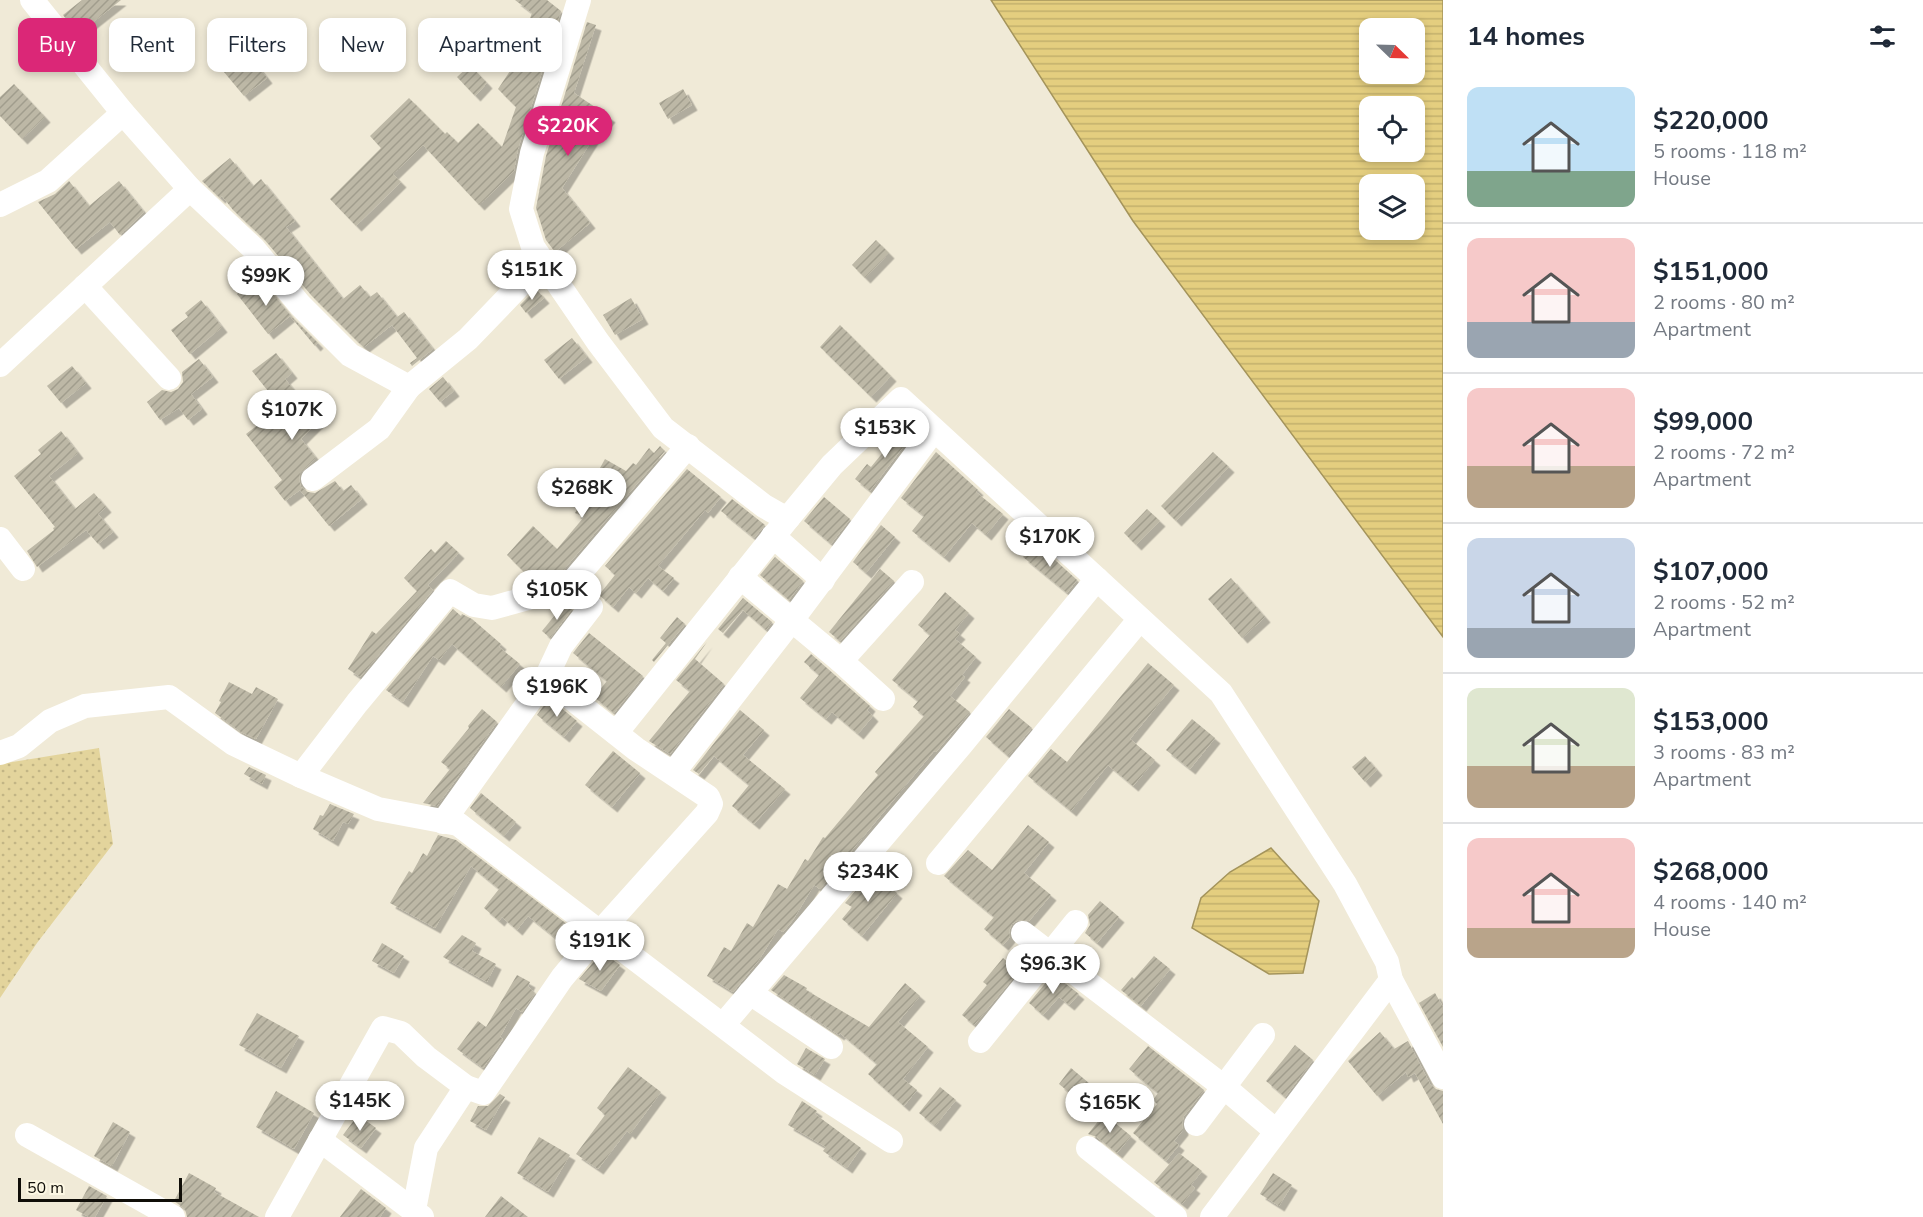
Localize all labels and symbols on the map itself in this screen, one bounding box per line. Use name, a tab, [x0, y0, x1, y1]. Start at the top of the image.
north arrow	[1359, 18, 1425, 84]
pin: $220K	[526, 106, 610, 157]
pin: $151K	[490, 250, 574, 301]
pin: $99K	[230, 256, 302, 307]
pin: $107K	[250, 390, 334, 441]
pin: $153K	[843, 408, 927, 459]
pin: $268K	[540, 468, 624, 519]
pin: $170K	[1008, 517, 1092, 568]
pin: $105K	[515, 570, 599, 621]
pin: $196K	[515, 667, 599, 718]
pin: $234K	[826, 852, 910, 903]
pin: $191K	[558, 921, 642, 972]
pin: $96.3K	[1004, 944, 1102, 995]
pin: $145K	[318, 1081, 402, 1132]
pin: $165K	[1068, 1083, 1152, 1134]
scale bar	[18, 1175, 182, 1202]

